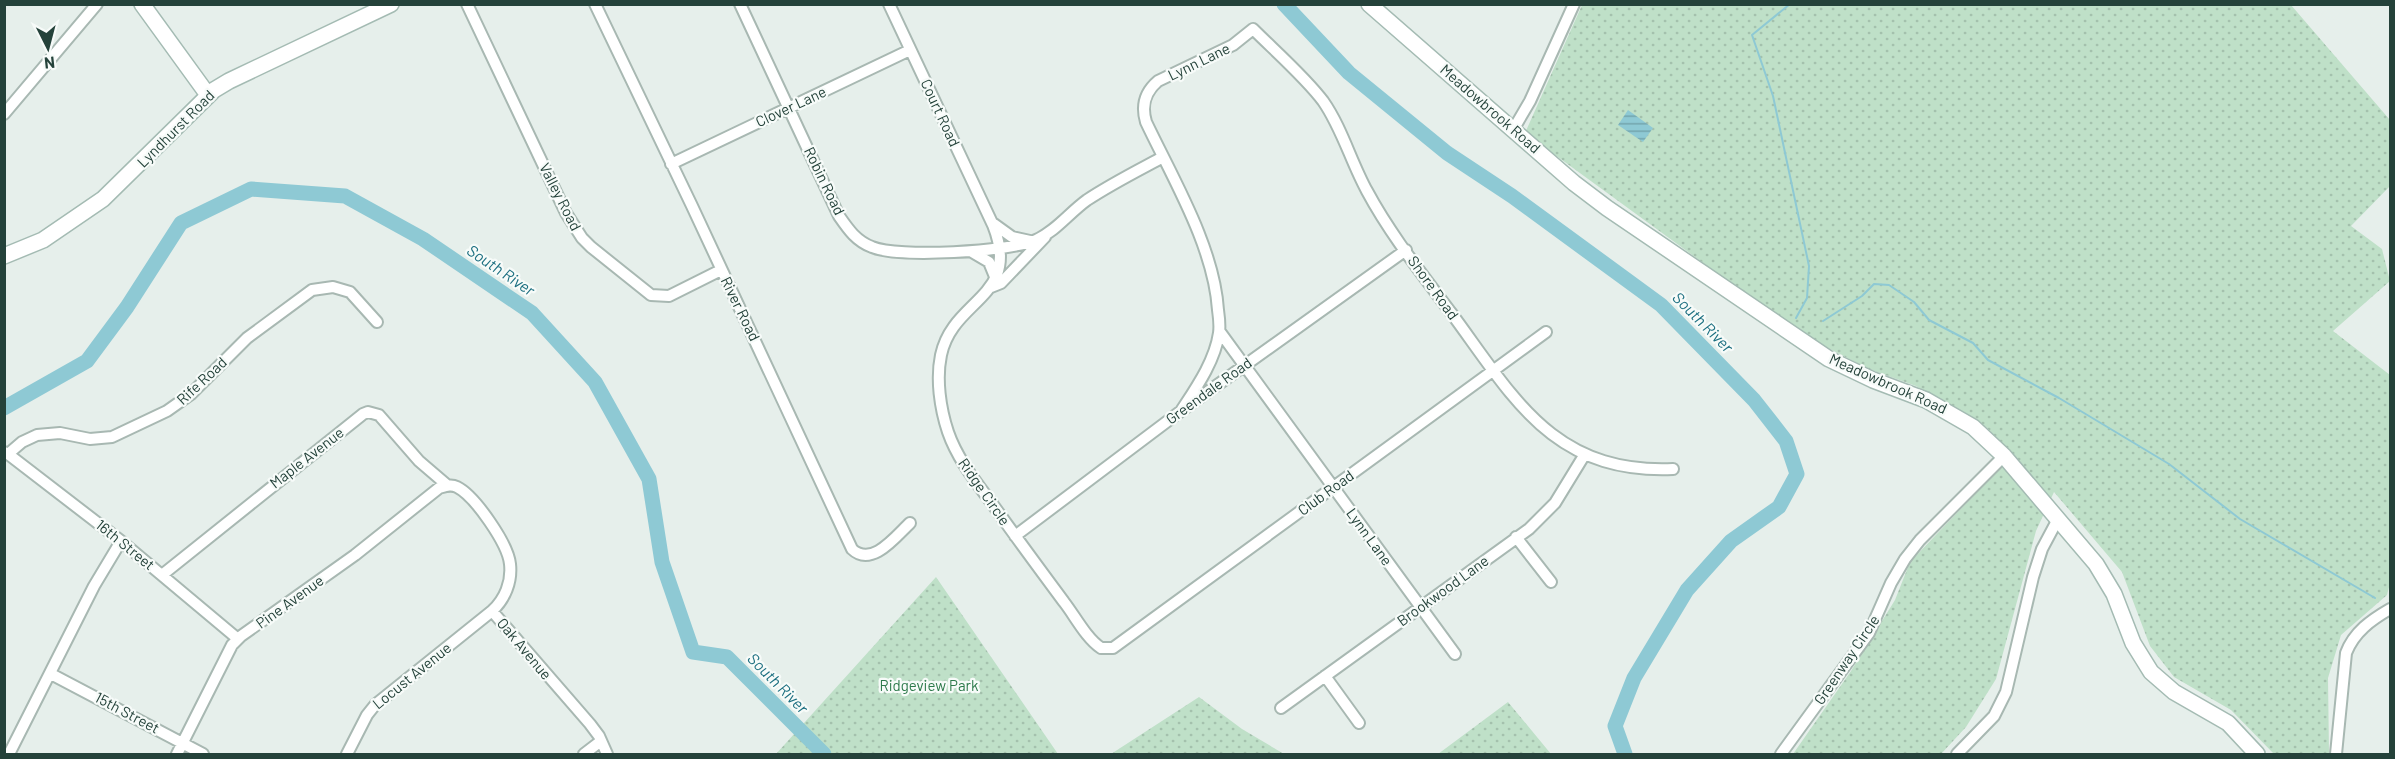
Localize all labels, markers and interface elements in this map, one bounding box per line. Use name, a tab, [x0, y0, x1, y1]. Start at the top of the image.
north arrow	[18, 18, 78, 78]
street label: Lynn Lane	[1165, 38, 1232, 84]
text: N	[43, 53, 56, 73]
street label: Meadowbrook Road	[1437, 60, 1544, 157]
street label: Court Road	[917, 76, 964, 149]
street label: Clover Lane	[752, 82, 829, 130]
street label: Lyndhurst Road	[133, 86, 218, 171]
street label: Robin Road	[801, 144, 849, 218]
street label: Valley Road	[536, 160, 586, 233]
water label: South River	[464, 240, 540, 300]
street label: Shore Road	[1405, 252, 1463, 323]
street label: River Road	[718, 273, 764, 344]
water label: South River	[1669, 288, 1738, 357]
street label: Meadowbrook Road	[1827, 349, 1950, 417]
street label: Rife Road	[173, 353, 230, 408]
street label: Greendale Road	[1162, 353, 1255, 427]
street label: Maple Avenue	[266, 423, 347, 492]
street label: Ridge Circle	[955, 454, 1014, 528]
street label: Club Road	[1294, 466, 1357, 519]
street label: Lynn Lane	[1343, 504, 1397, 569]
street label: 16th Street	[93, 515, 159, 573]
street label: Brookwood Lane	[1393, 551, 1492, 629]
street label: Pine Avenue	[252, 571, 327, 632]
street label: Greenway Circle	[1810, 611, 1883, 708]
street label: Oak Avenue	[494, 614, 556, 683]
street label: Locust Avenue	[368, 638, 454, 712]
water label: South River	[744, 649, 813, 718]
park label: Ridgeview Park	[879, 676, 979, 694]
street label: 15th Street	[92, 688, 163, 737]

